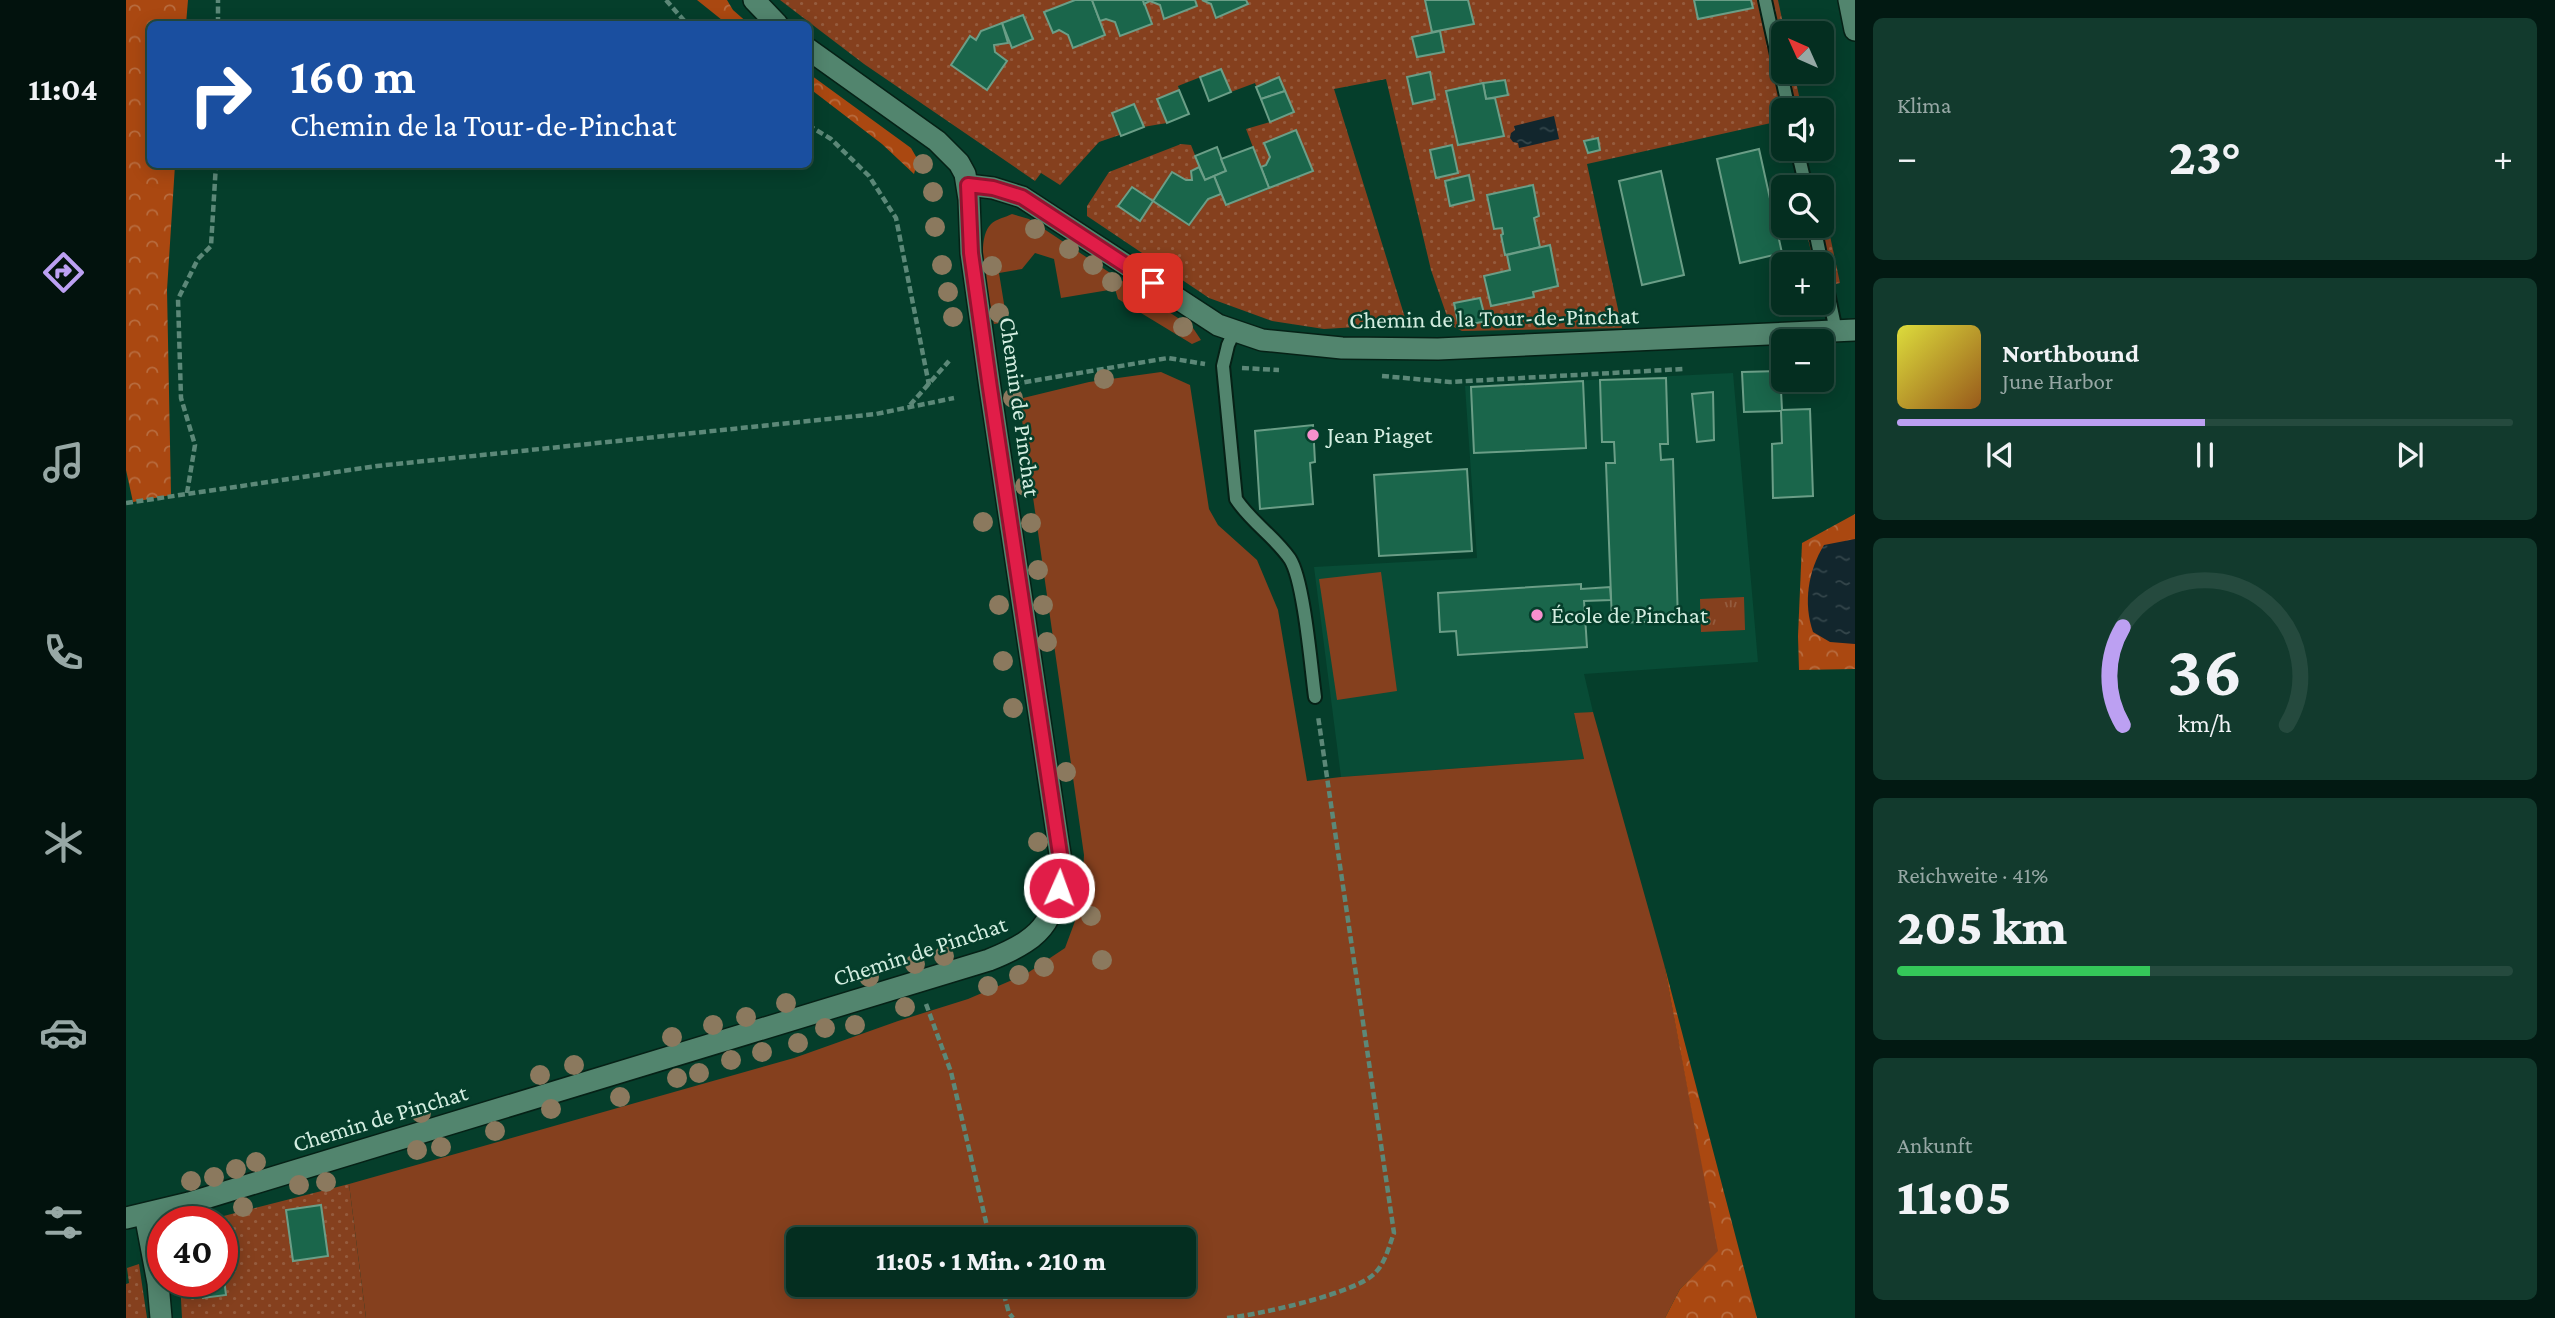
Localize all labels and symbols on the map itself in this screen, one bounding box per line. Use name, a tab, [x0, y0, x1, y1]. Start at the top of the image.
north arrow	[1771, 21, 1834, 84]
pin	[1123, 253, 1183, 313]
street label: Chemin de la Tour-de-Pinchat	[1349, 301, 1640, 334]
street label: Chemin de Pinchat	[995, 315, 1047, 500]
place label: Jean Piaget	[1325, 421, 1434, 448]
marker: Jean Piaget	[1305, 427, 1321, 443]
place label: École de Pinchat	[1551, 601, 1709, 628]
marker: École de Pinchat	[1529, 607, 1545, 623]
position arrow	[1022, 851, 1096, 925]
street label: Chemin de Pinchat	[829, 909, 1011, 991]
street label: Chemin de Pinchat	[289, 1078, 471, 1157]
speed limit sign: 40	[147, 1206, 238, 1297]

